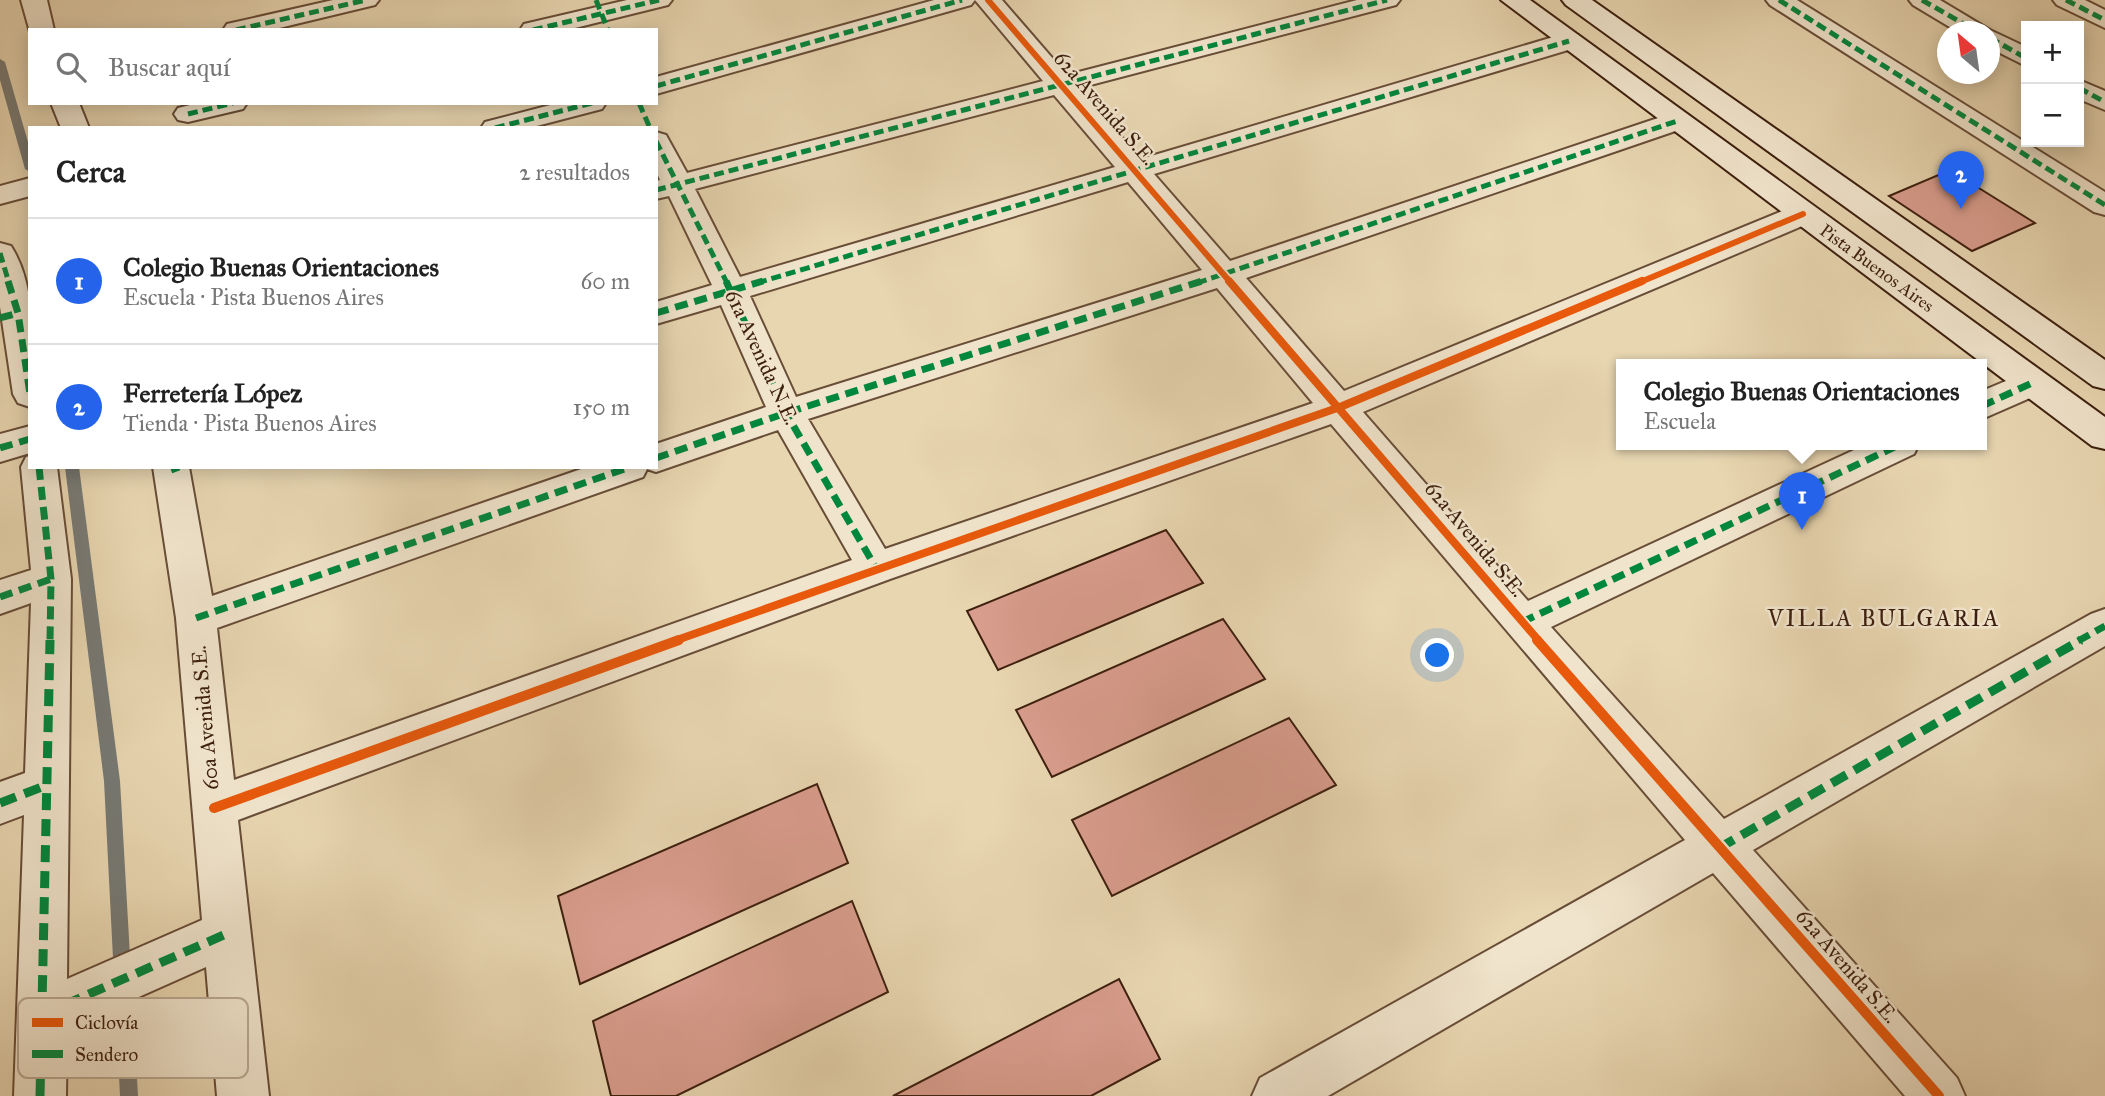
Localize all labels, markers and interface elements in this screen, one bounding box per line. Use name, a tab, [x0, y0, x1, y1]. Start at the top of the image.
north arrow	[1937, 21, 2000, 84]
map controls	[2021, 21, 2084, 147]
button: +	[2021, 21, 2084, 84]
search box	[28, 28, 658, 105]
street label: 62a Avenida S.E.	[1048, 45, 1162, 171]
icon: search	[52, 48, 90, 86]
text: Buscar aquí	[108, 51, 230, 83]
button: −	[2021, 84, 2084, 147]
pin: 2	[1938, 151, 1984, 209]
text: Cerca	[56, 154, 125, 190]
text: 2 resultados	[519, 158, 630, 186]
street label: Pista Buenos Aires	[1816, 219, 1938, 317]
text: Colegio Buenas Orientaciones	[123, 251, 439, 283]
text: 1	[74, 267, 84, 295]
text: 60 m	[581, 267, 630, 295]
text: Escuela · Pista Buenos Aires	[123, 283, 384, 311]
street label: 61a Avenida N.E.	[719, 285, 805, 429]
popup	[1616, 359, 1987, 450]
text: Colegio Buenas Orientaciones	[1644, 375, 1959, 407]
text: Ferretería López	[123, 377, 302, 409]
text: 2	[73, 393, 85, 421]
text: 150 m	[573, 393, 630, 421]
text: Escuela	[1644, 407, 1716, 435]
text: Tienda · Pista Buenos Aires	[123, 409, 377, 437]
pin: 1	[1779, 472, 1825, 530]
street label: 62a Avenida S.E.	[1419, 476, 1531, 602]
district label: VILLA BULGARIA	[1767, 604, 2000, 632]
your location	[1420, 638, 1454, 672]
street label: 60a Avenida S.E.	[186, 645, 224, 791]
street label: 62a Avenida S.E.	[1790, 903, 1904, 1029]
legend	[18, 998, 248, 1078]
text: Ciclovía	[75, 1011, 139, 1034]
text: Sendero	[75, 1043, 139, 1066]

